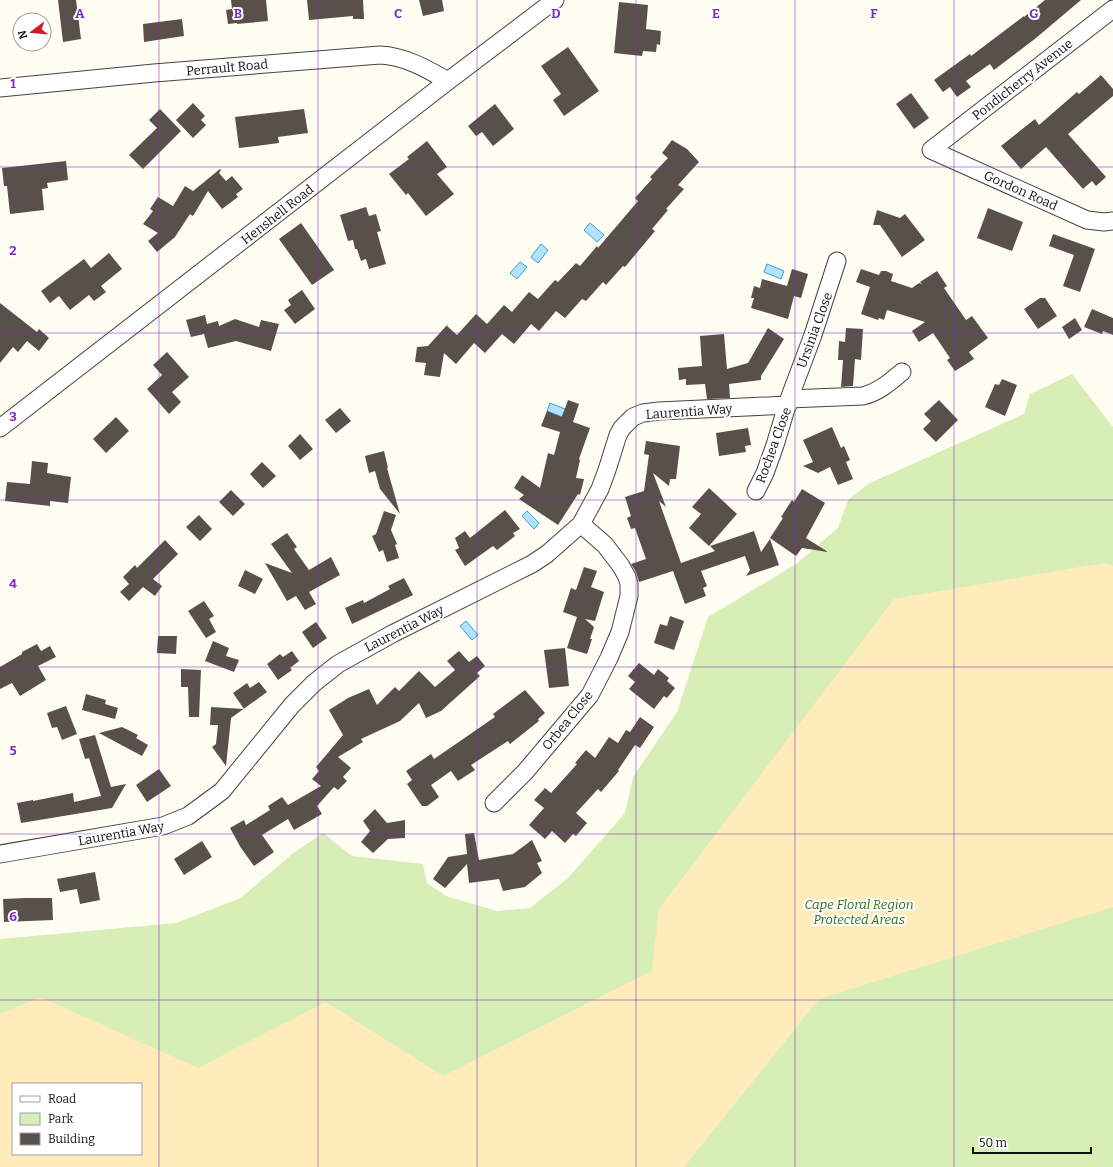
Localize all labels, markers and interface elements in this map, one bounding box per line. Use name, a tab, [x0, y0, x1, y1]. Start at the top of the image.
text: A	[75, 6, 85, 21]
text: B	[234, 6, 242, 21]
text: C	[394, 6, 402, 21]
text: D	[551, 6, 561, 21]
text: E	[712, 6, 720, 21]
text: F	[870, 6, 878, 21]
text: G	[1029, 6, 1039, 21]
north arrow	[12, 12, 52, 52]
text: N	[15, 28, 30, 40]
street label: Pondicherry Avenue	[969, 36, 1075, 123]
street label: Perrault Road	[185, 56, 269, 79]
text: 1	[10, 76, 16, 91]
street label: Gordon Road	[982, 168, 1060, 213]
street label: Henshell Road	[238, 181, 317, 247]
text: 2	[9, 243, 17, 258]
street label: Ursinia Close	[794, 290, 835, 370]
street label: Laurentia Way	[645, 401, 733, 422]
street label: Rochea Close	[753, 405, 794, 485]
text: 3	[9, 409, 17, 424]
text: 4	[9, 576, 17, 591]
street label: Laurentia Way	[362, 602, 446, 655]
street label: Orbea Close	[539, 688, 596, 753]
text: 5	[9, 743, 17, 758]
street label: Laurentia Way	[77, 819, 165, 848]
park label: Cape Floral Region Protected Areas	[804, 897, 914, 927]
text: 6	[9, 909, 17, 924]
legend	[12, 1083, 142, 1155]
text: Road	[48, 1092, 76, 1106]
text: Park	[48, 1112, 74, 1126]
scale bar	[973, 1129, 1091, 1155]
text: Building	[48, 1132, 95, 1146]
text: 50 m	[979, 1136, 1008, 1150]

